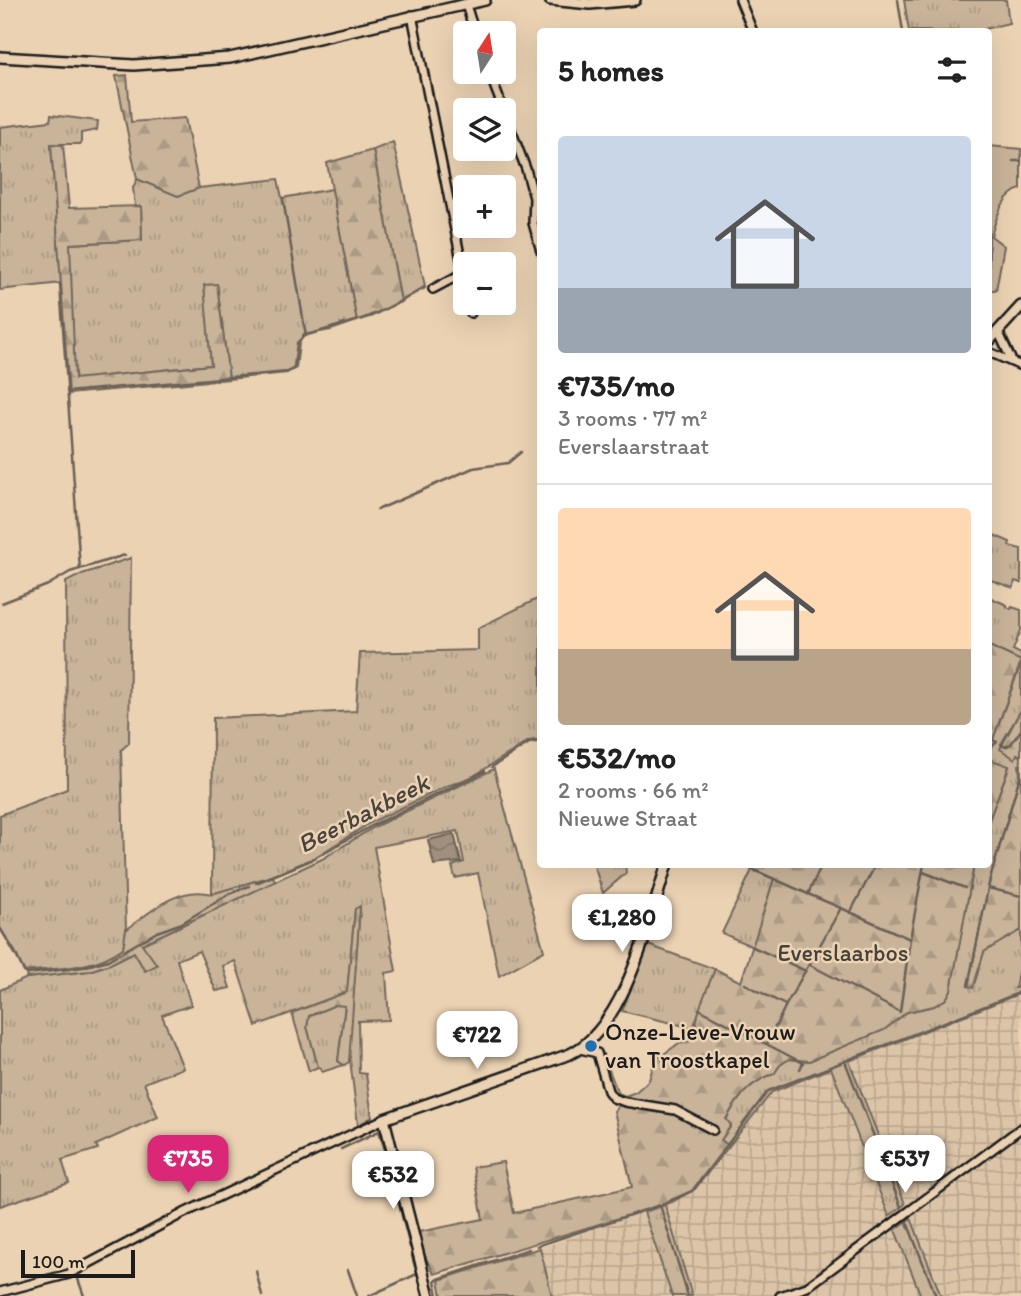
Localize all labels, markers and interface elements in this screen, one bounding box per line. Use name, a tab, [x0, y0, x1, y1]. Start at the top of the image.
north arrow	[453, 21, 516, 84]
map controls	[453, 21, 516, 315]
icon: filters	[933, 51, 971, 89]
text: 5 homes	[558, 52, 664, 89]
button: layers	[453, 98, 516, 161]
button: +	[453, 175, 516, 238]
icon: home	[702, 181, 828, 307]
button: −	[453, 252, 516, 315]
text: €735/mo	[558, 367, 675, 404]
text: 3 rooms · 77 m²	[558, 404, 708, 432]
text: Everslaarstraat	[558, 432, 709, 460]
icon: home	[702, 553, 828, 679]
text: €532/mo	[558, 739, 676, 776]
water label: Beerbakbeek	[292, 765, 436, 860]
text: 2 rooms · 66 m²	[558, 776, 709, 804]
text: Nieuwe Straat	[558, 804, 698, 832]
pin: €1,280	[565, 894, 679, 954]
text: €1,280	[588, 903, 656, 931]
park label: Everslaarbos	[777, 938, 909, 967]
pin: €722	[436, 1012, 518, 1071]
place label: Onze-Lieve-Vrouw van Troostkapel	[605, 1017, 796, 1074]
text: €722	[453, 1020, 501, 1048]
marker: Onze-Lieve-Vrouw van Troostkapel	[583, 1038, 599, 1054]
pin: €735	[147, 1136, 229, 1195]
pin: €537	[864, 1136, 946, 1195]
text: €735	[163, 1144, 213, 1172]
text: €537	[880, 1144, 930, 1172]
pin: €532	[352, 1152, 434, 1211]
text: €532	[368, 1160, 418, 1188]
scale bar	[21, 1247, 135, 1279]
text: 100 m	[32, 1250, 84, 1273]

